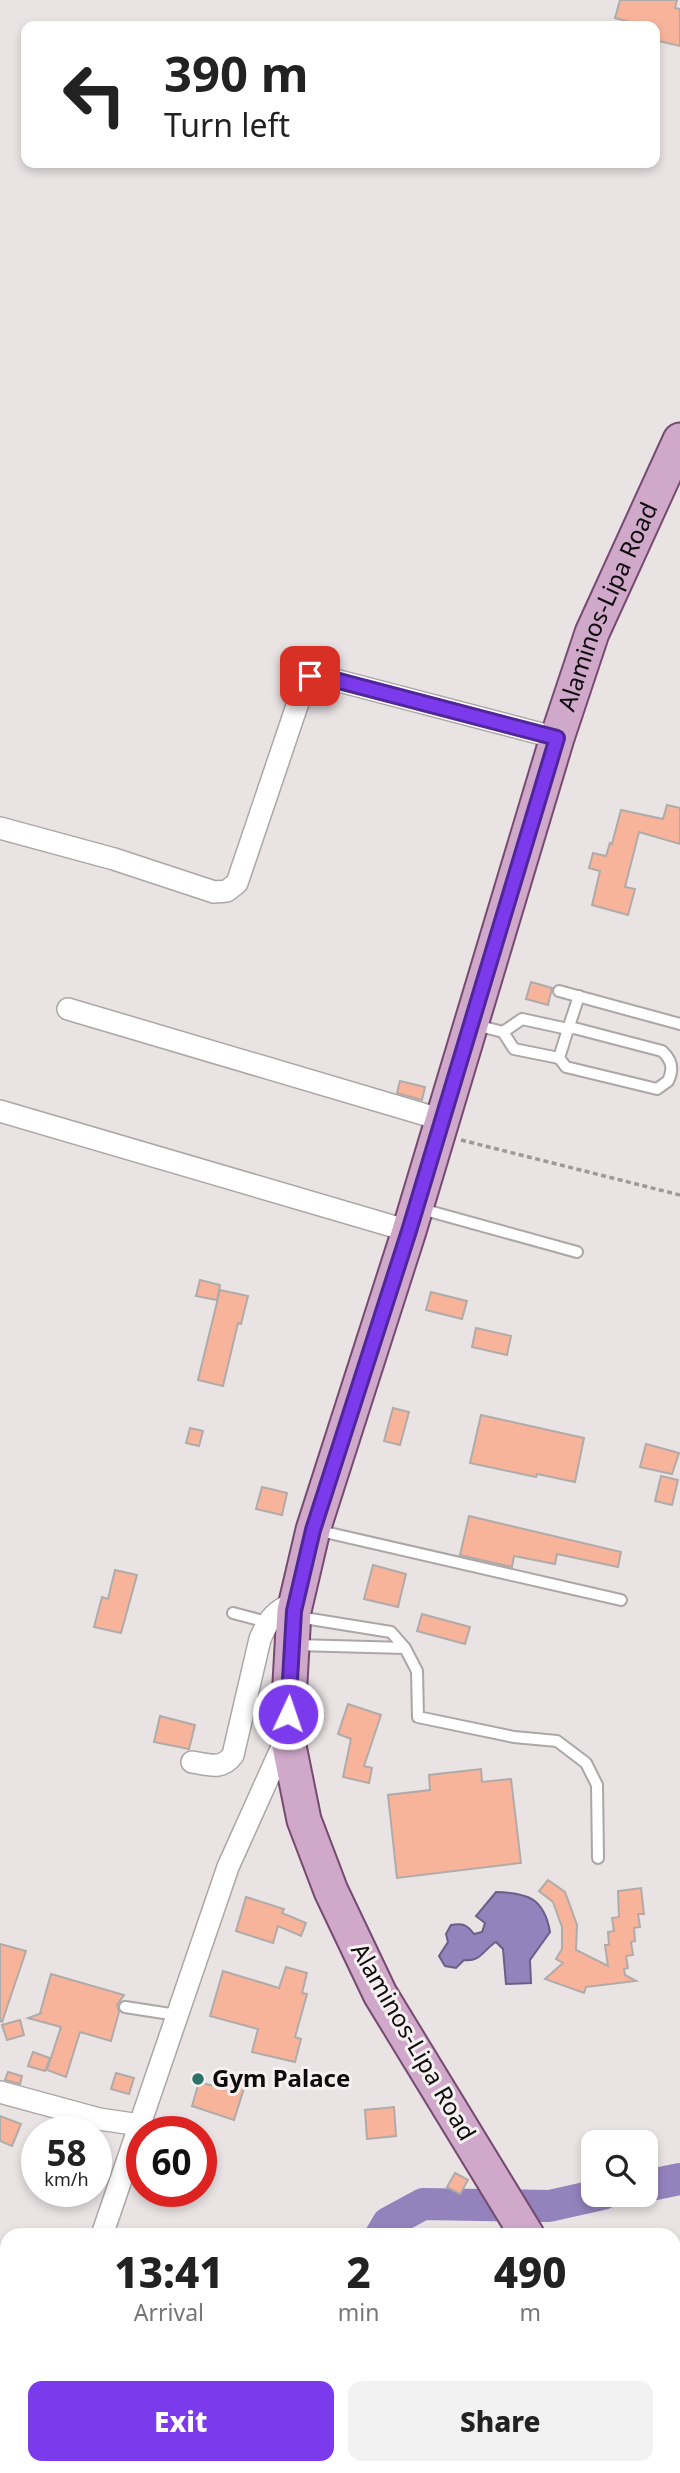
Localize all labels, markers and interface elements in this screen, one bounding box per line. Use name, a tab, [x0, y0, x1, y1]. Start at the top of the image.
text: 390 m	[164, 40, 309, 106]
icon: left	[49, 49, 140, 140]
text: Turn left	[164, 103, 290, 146]
street label: Alaminos-Lipa Road	[549, 497, 664, 715]
pin	[280, 646, 340, 706]
icon: arrive	[291, 657, 329, 695]
position arrow	[251, 1677, 325, 1751]
street label: Alaminos-Lipa Road	[344, 1936, 484, 2146]
place label: Gym Palace	[212, 2061, 350, 2094]
marker: Gym Palace	[190, 2071, 206, 2087]
speed limit sign: 60	[126, 2116, 217, 2207]
text: 58	[46, 2129, 87, 2176]
map controls	[581, 2130, 658, 2207]
button: search	[581, 2130, 658, 2207]
text: km/h	[44, 2167, 89, 2191]
text: 13:41	[114, 2243, 223, 2300]
text: 2	[346, 2243, 371, 2300]
text: 490	[494, 2243, 567, 2300]
text: Arrival	[134, 2296, 204, 2328]
text: min	[338, 2296, 379, 2328]
text: m	[519, 2296, 541, 2328]
button: Exit	[28, 2381, 334, 2461]
button: Share	[348, 2381, 653, 2461]

